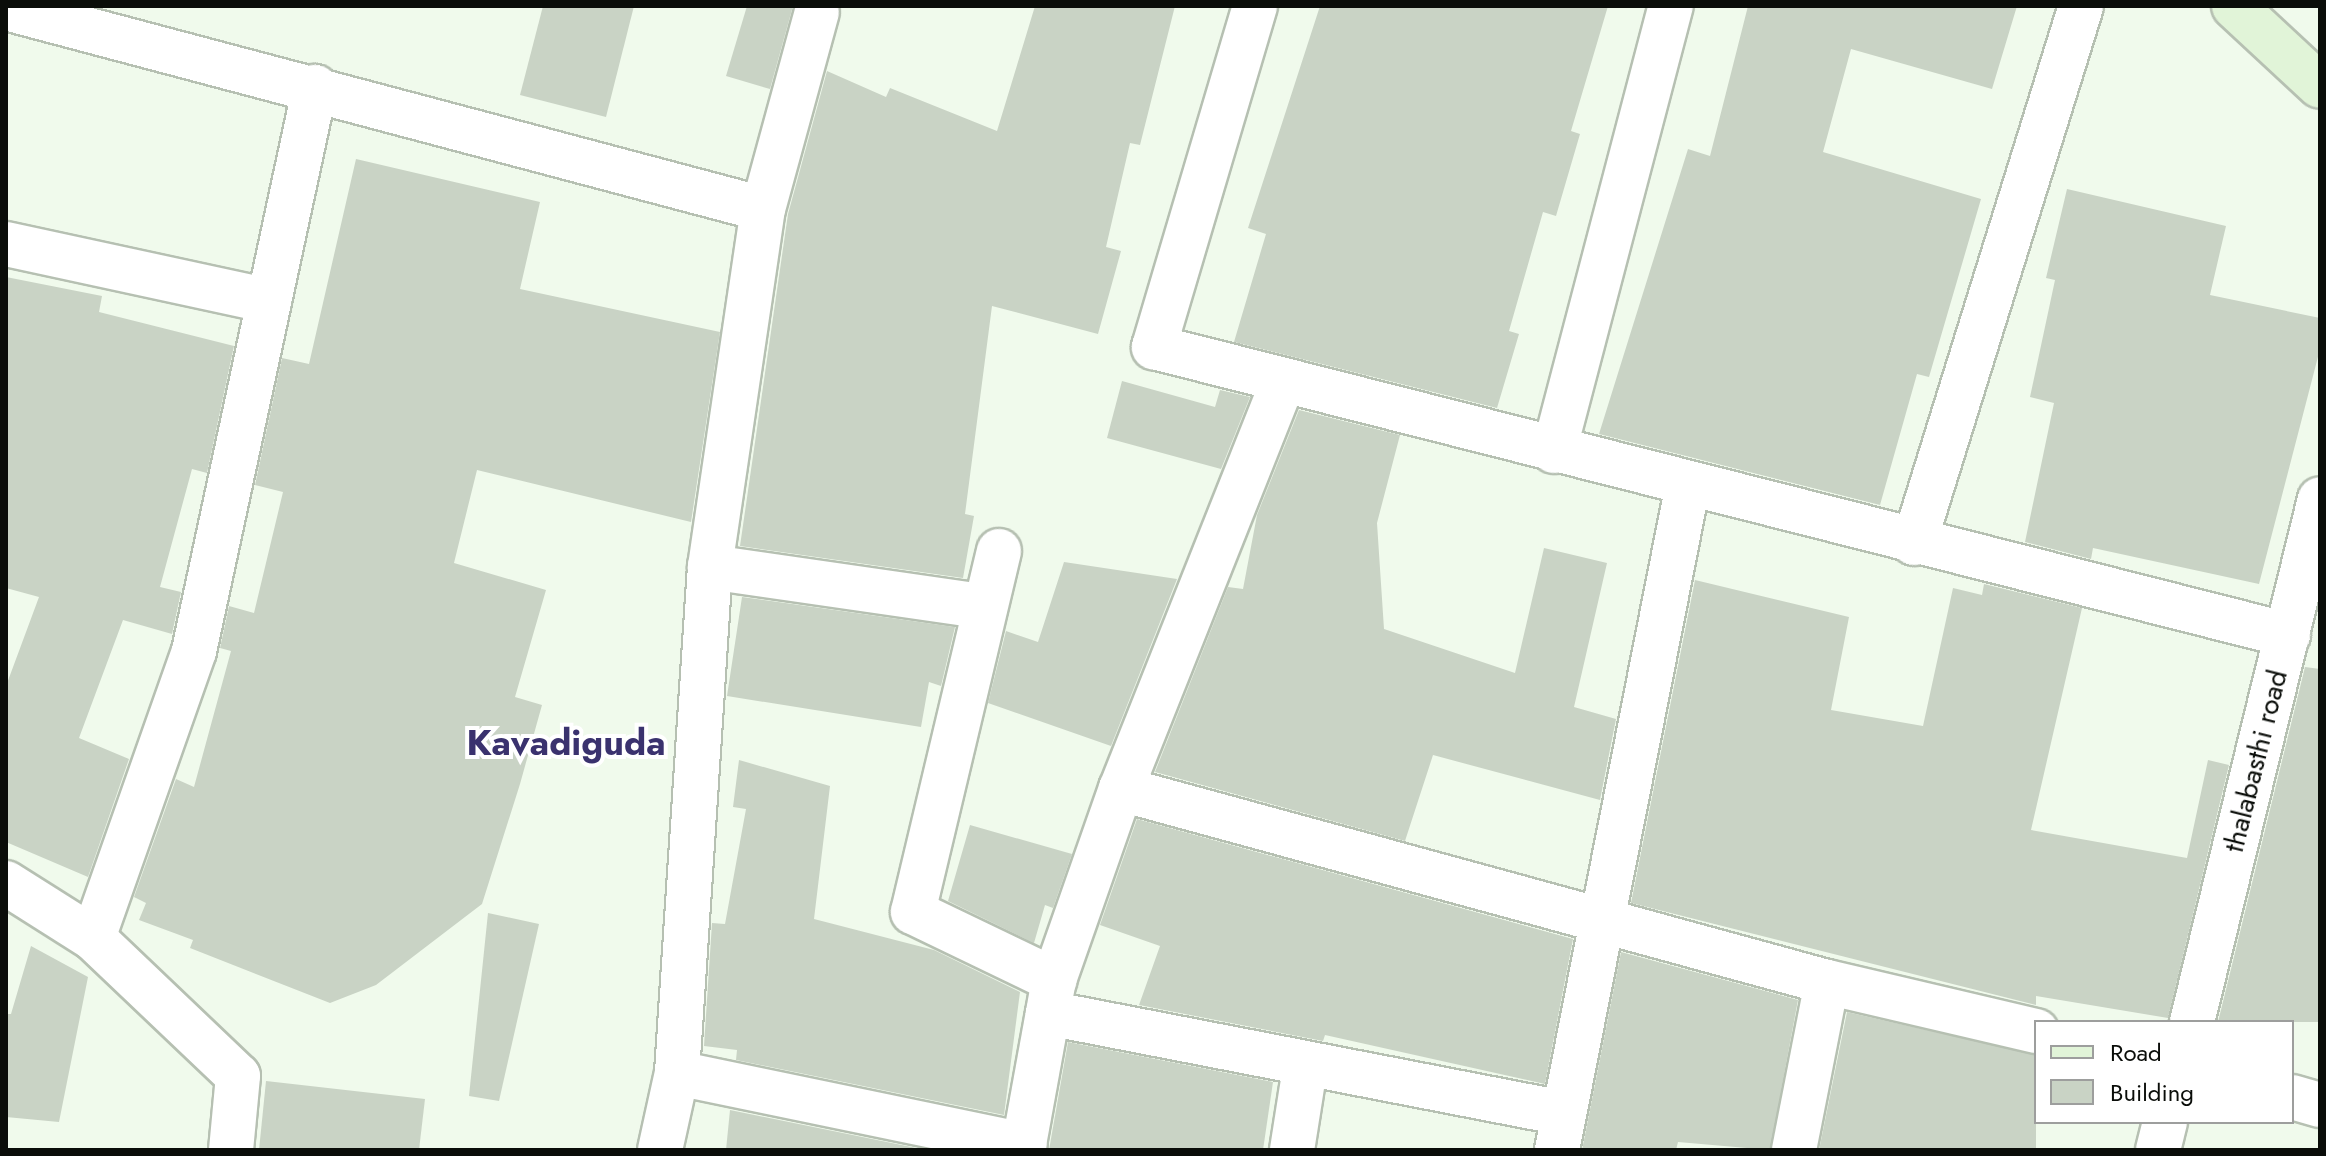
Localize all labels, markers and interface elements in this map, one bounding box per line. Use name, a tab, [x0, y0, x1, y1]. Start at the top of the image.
street label: thalabasthi road	[2217, 666, 2295, 856]
district label: Kavadiguda	[466, 721, 666, 765]
legend	[2034, 1020, 2294, 1124]
text: Road	[2110, 1035, 2162, 1070]
text: Building	[2110, 1075, 2194, 1110]

